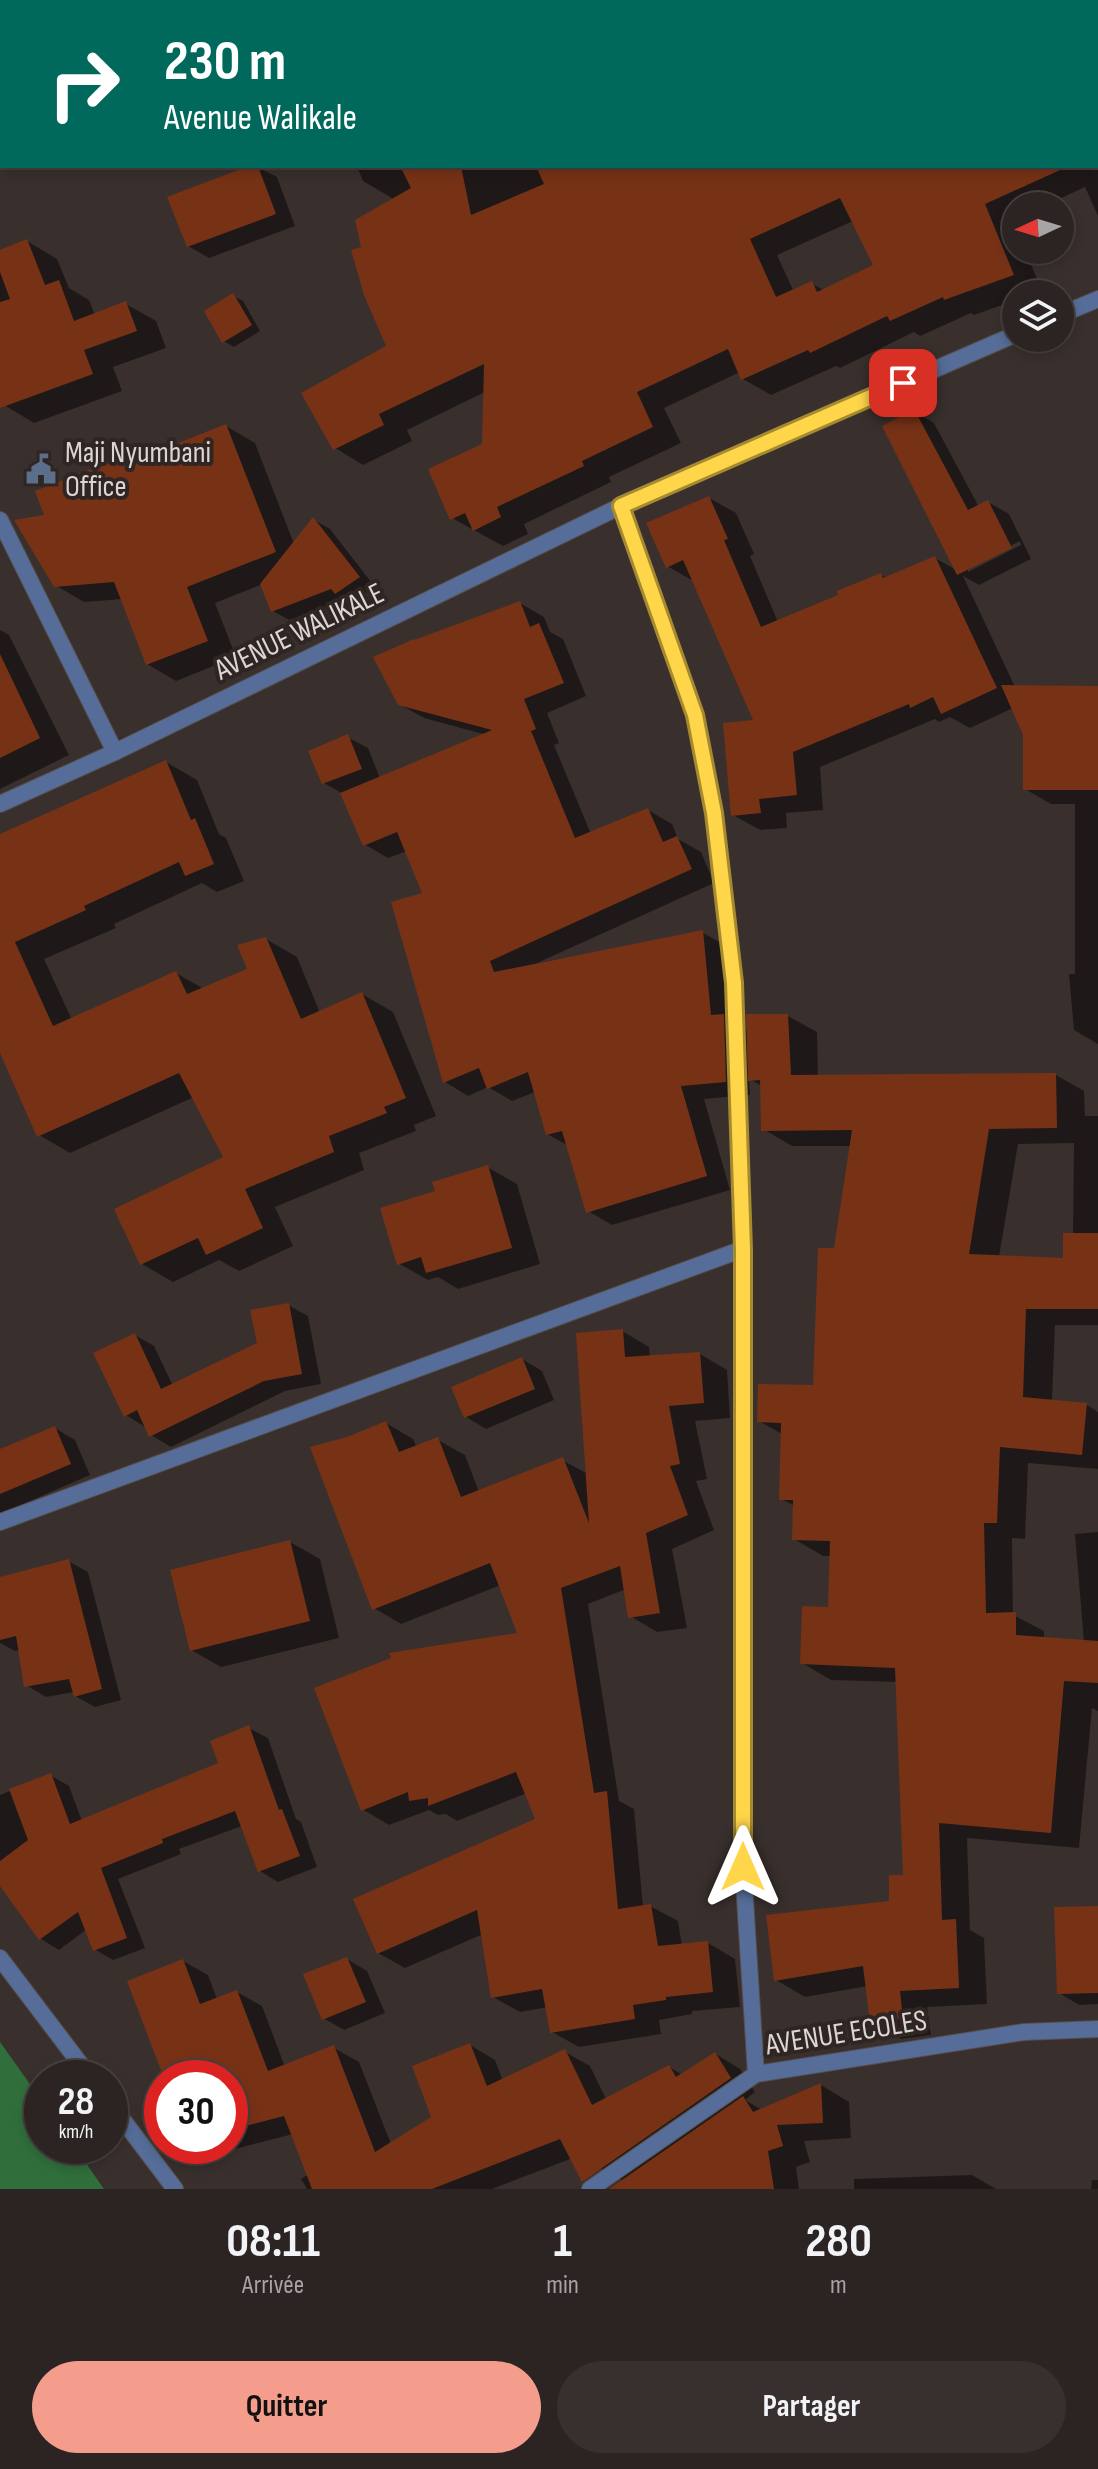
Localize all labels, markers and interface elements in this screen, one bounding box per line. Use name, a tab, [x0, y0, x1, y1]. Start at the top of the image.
text: 230 m	[164, 29, 286, 96]
icon: right	[32, 32, 136, 136]
text: Avenue Walikale	[164, 97, 357, 140]
north arrow	[1002, 192, 1074, 264]
map controls	[1002, 192, 1074, 352]
button: layers	[1002, 280, 1074, 352]
pin	[869, 349, 937, 417]
icon: arrive	[881, 361, 925, 405]
place label: Maji Nyumbani Office	[65, 435, 211, 505]
public building icon: Maji Nyumbani Office	[24, 452, 58, 486]
street label: AVENUE WALIKALE	[208, 575, 390, 689]
position arrow	[701, 1825, 785, 1909]
street label: AVENUE ECOLES	[762, 2002, 929, 2064]
speed limit sign: 30	[144, 2060, 248, 2164]
text: 28	[58, 2078, 94, 2126]
text: km/h	[59, 2120, 93, 2144]
text: 08:11	[226, 2213, 320, 2270]
text: 1	[553, 2213, 572, 2270]
text: 280	[805, 2213, 872, 2270]
text: Arrivée	[242, 2270, 304, 2301]
text: min	[546, 2270, 579, 2301]
text: m	[830, 2270, 847, 2301]
button: Quitter	[32, 2361, 541, 2453]
button: Partager	[557, 2361, 1066, 2453]

